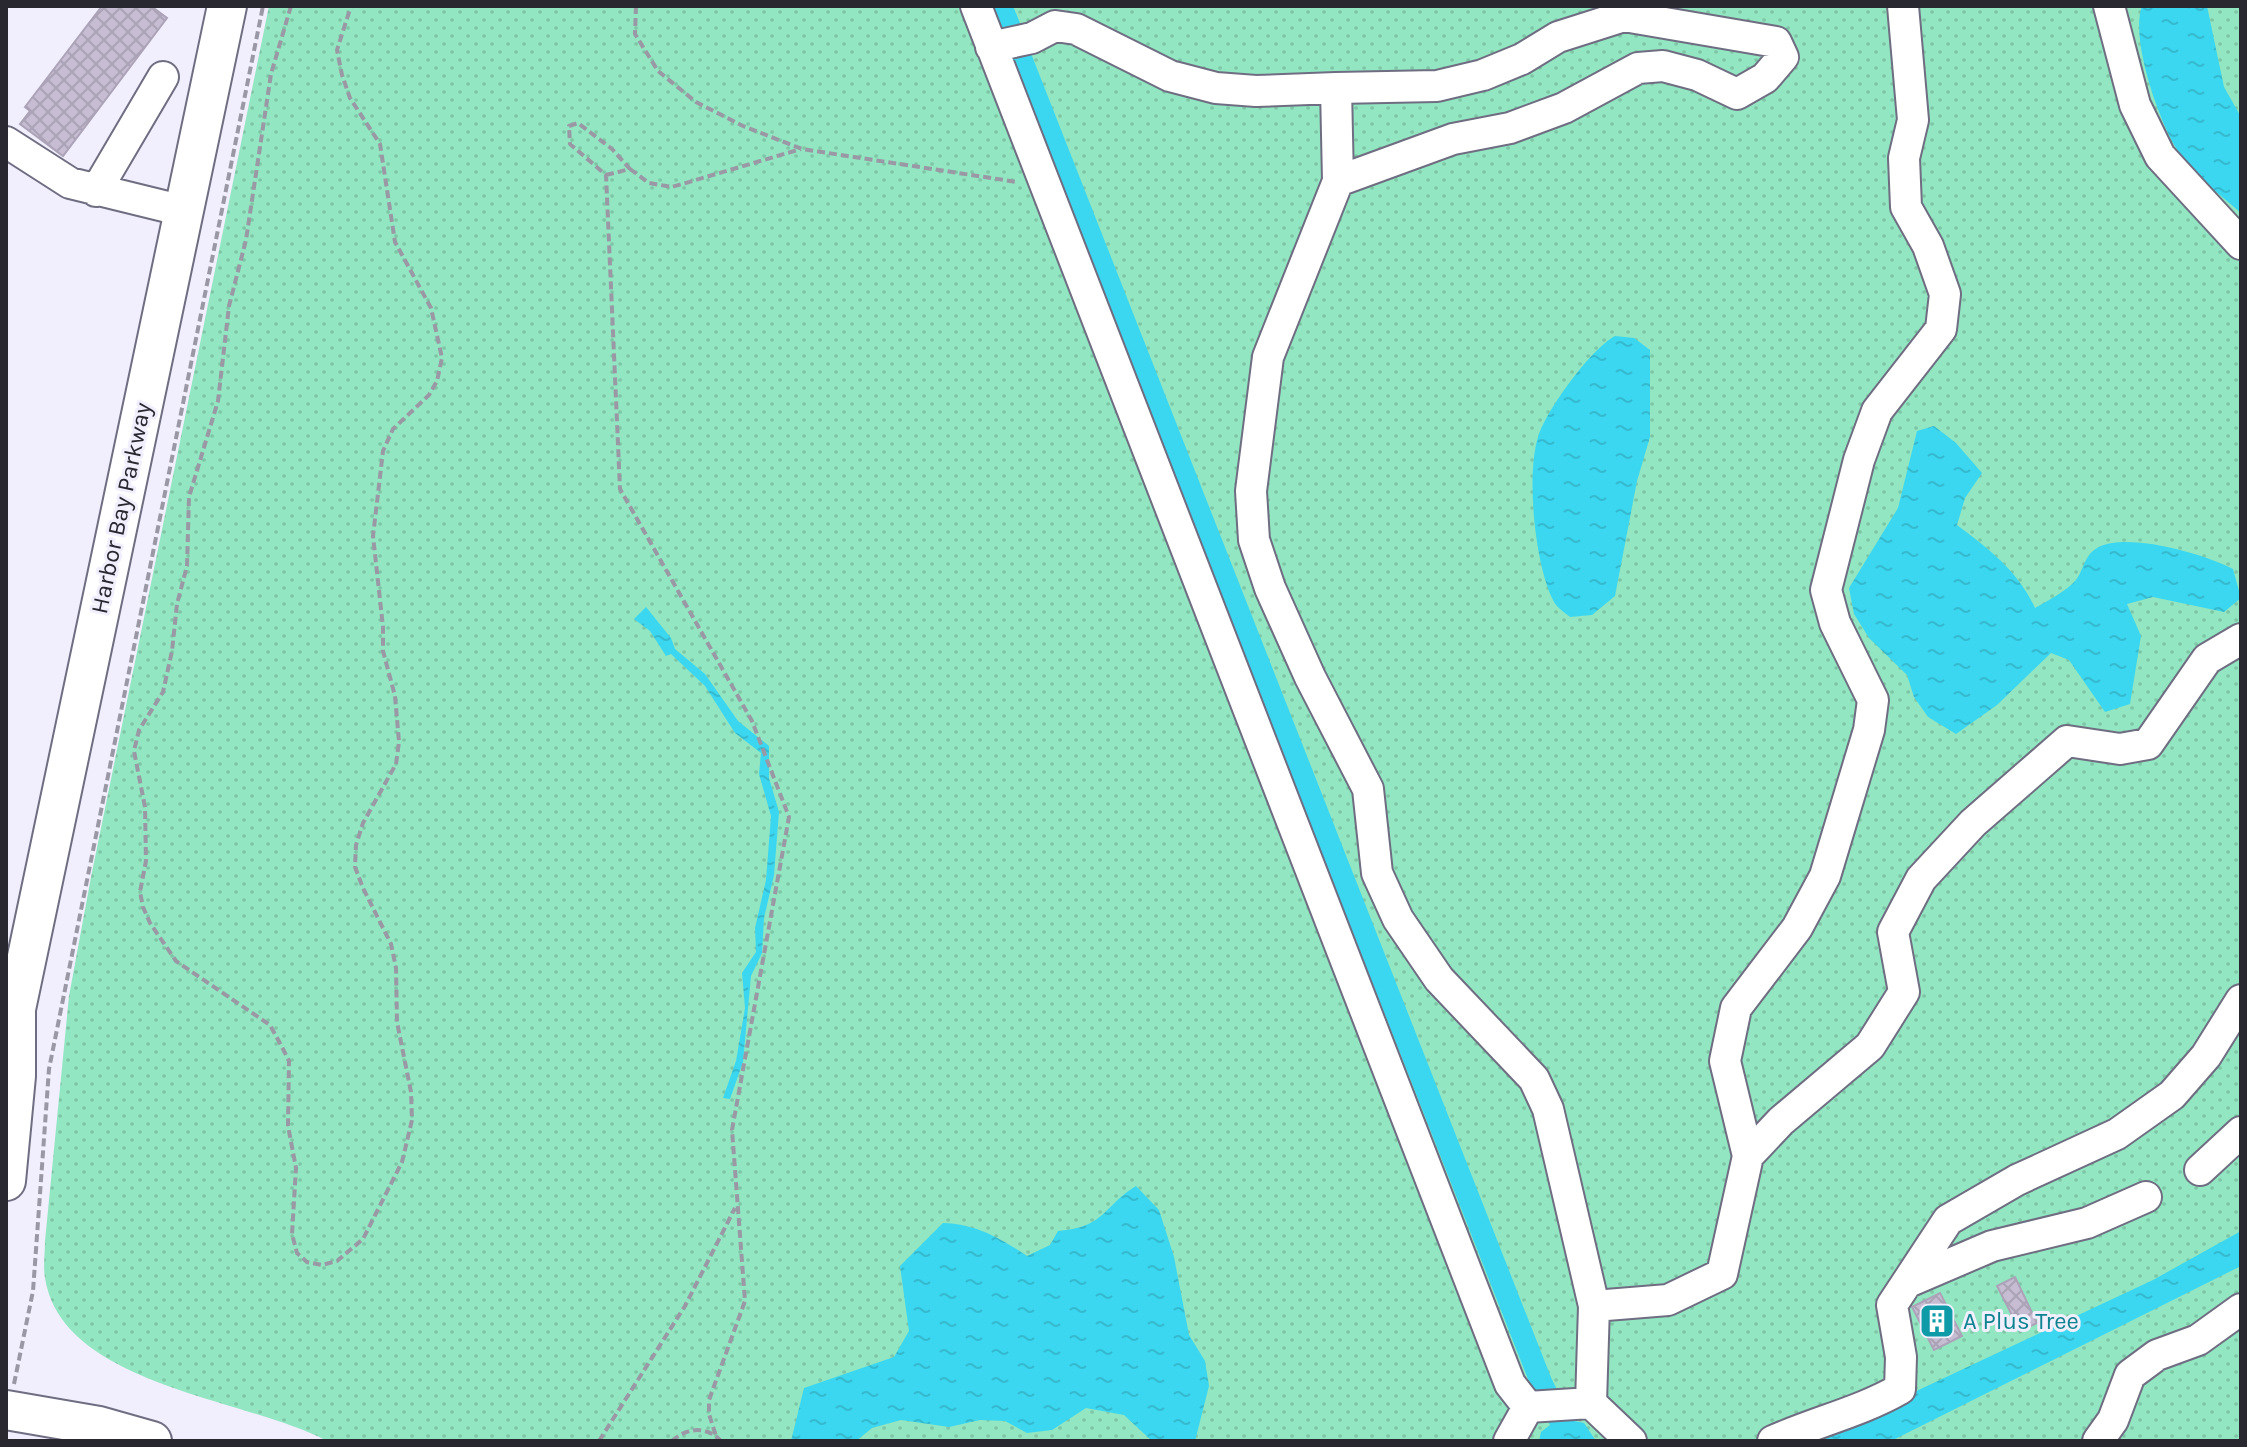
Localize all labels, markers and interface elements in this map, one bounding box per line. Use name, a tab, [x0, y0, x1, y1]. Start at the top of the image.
street label: Harbor Bay Parkway	[85, 400, 157, 616]
building icon: A Plus Tree	[1918, 1302, 1956, 1340]
place label: A Plus Tree	[1963, 1307, 2079, 1335]

